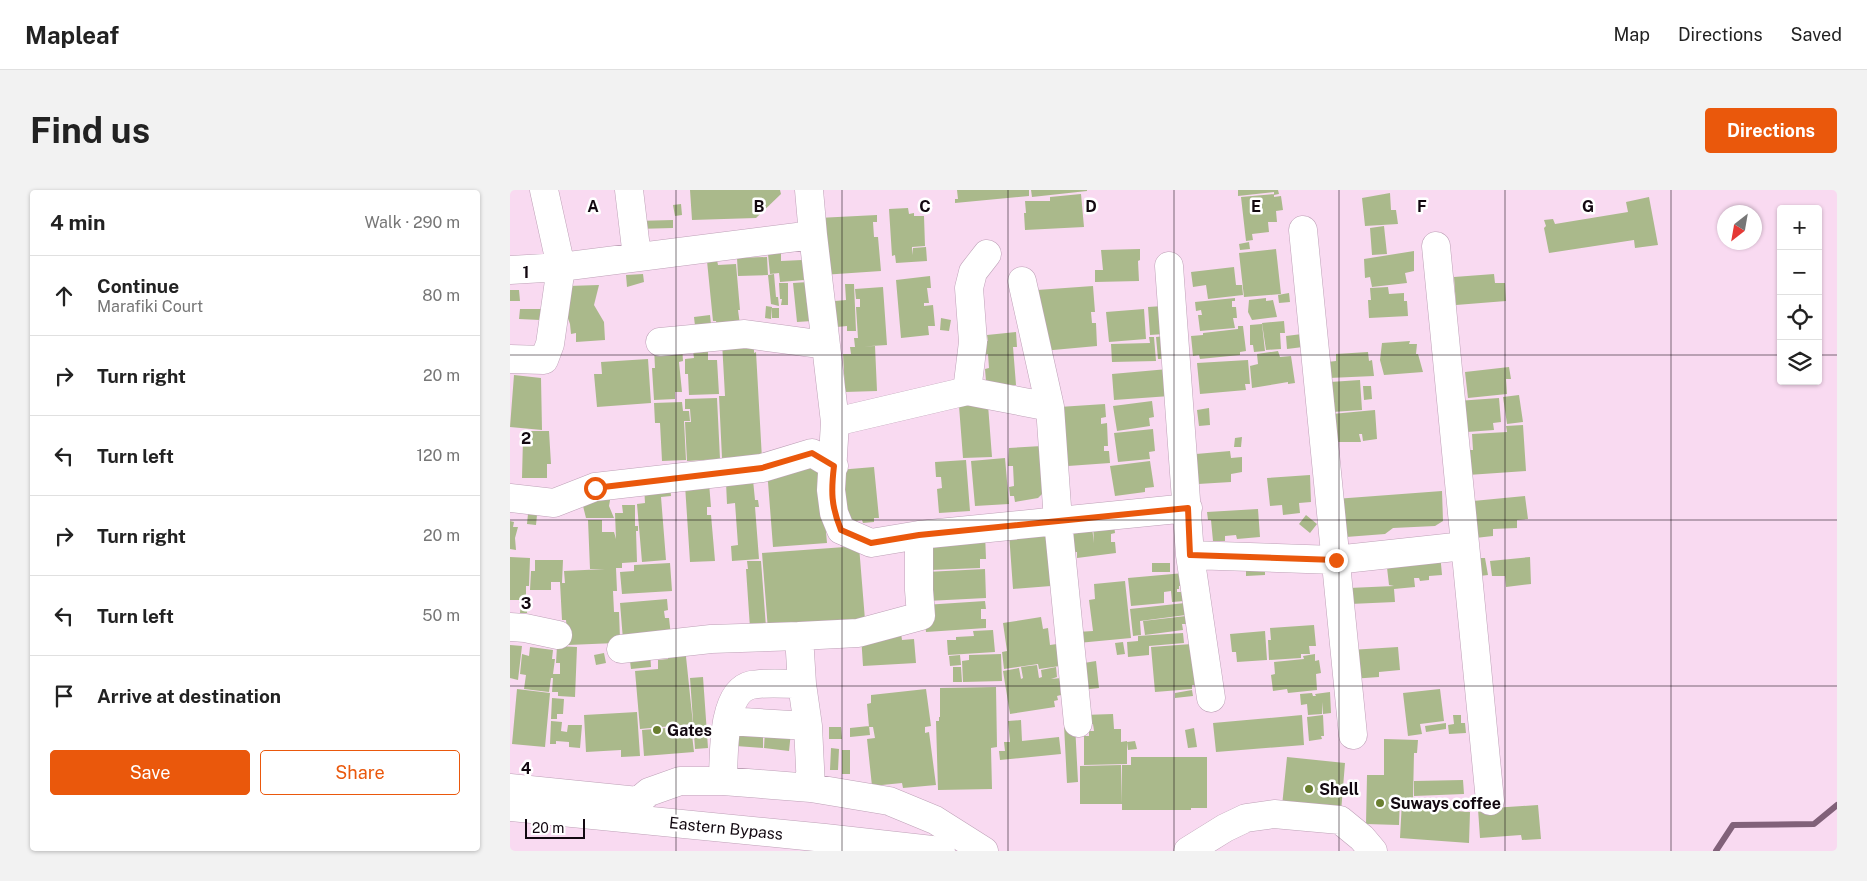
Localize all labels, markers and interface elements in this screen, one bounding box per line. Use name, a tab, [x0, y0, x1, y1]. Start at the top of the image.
text: Mapleaf	[25, 21, 119, 49]
text: Map	[1613, 24, 1650, 45]
text: Directions	[1678, 24, 1763, 45]
text: Saved	[1791, 24, 1842, 45]
button: Directions	[1705, 108, 1837, 153]
text: Find us	[30, 110, 150, 151]
text: A	[587, 197, 599, 216]
text: B	[754, 197, 765, 216]
text: C	[919, 197, 931, 216]
text: D	[1085, 197, 1097, 216]
text: E	[1251, 197, 1261, 216]
text: F	[1417, 197, 1427, 216]
text: G	[1582, 197, 1594, 216]
north arrow	[1717, 205, 1762, 250]
map controls	[1777, 205, 1822, 385]
button: +	[1777, 205, 1822, 250]
text: 4 min	[50, 210, 105, 235]
text: Walk · 290 m	[365, 213, 460, 232]
button: −	[1777, 250, 1822, 295]
text: 1	[523, 263, 529, 282]
text: Continue	[97, 275, 179, 297]
icon: ahead	[50, 282, 78, 310]
text: 80 m	[422, 286, 460, 305]
button: locate	[1777, 295, 1822, 340]
text: Marafiki Court	[97, 297, 203, 316]
button: layers	[1777, 340, 1822, 385]
icon: right	[50, 362, 78, 390]
text: Turn right	[97, 365, 186, 387]
text: 20 m	[423, 366, 460, 385]
text: 2	[521, 429, 531, 448]
icon: left	[50, 442, 78, 470]
text: Turn left	[97, 445, 174, 467]
text: 120 m	[416, 446, 460, 465]
route start	[584, 477, 607, 500]
icon: right	[50, 522, 78, 550]
text: Turn right	[97, 525, 186, 547]
text: 20 m	[423, 526, 460, 545]
route end	[1325, 549, 1348, 572]
text: 3	[521, 594, 531, 613]
icon: left	[50, 602, 78, 630]
text: Turn left	[97, 605, 174, 627]
text: 50 m	[422, 606, 460, 625]
icon: arrive	[50, 682, 78, 710]
text: Arrive at destination	[97, 685, 281, 707]
place label: Gates	[667, 721, 712, 740]
marker: Gates	[651, 724, 663, 736]
button: Save	[50, 750, 250, 795]
button: Share	[260, 750, 460, 795]
text: 4	[521, 759, 532, 778]
place label: Shell	[1319, 780, 1359, 799]
marker: Shell	[1303, 783, 1315, 795]
place label: Suways coffee	[1390, 794, 1501, 813]
marker: Suways coffee	[1374, 797, 1386, 809]
street label: Eastern Bypass	[668, 813, 784, 844]
scale bar	[525, 816, 585, 839]
text: 20 m	[532, 820, 564, 836]

